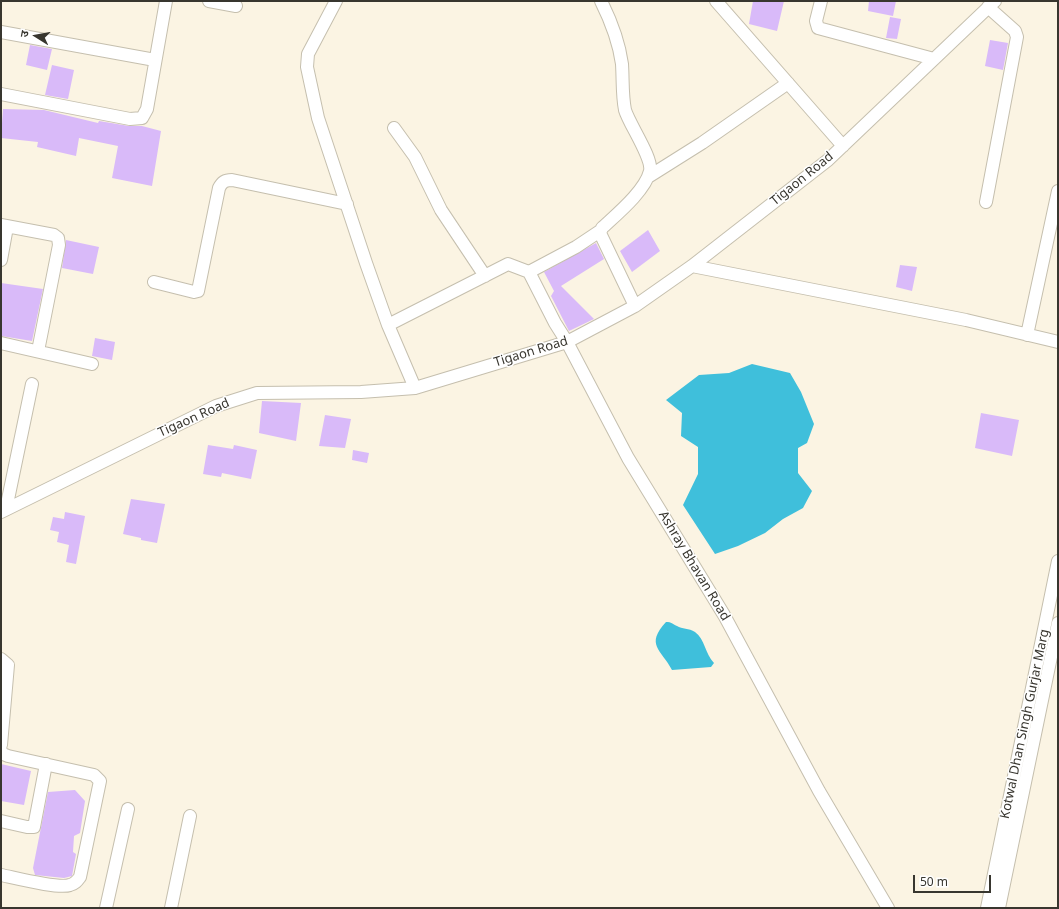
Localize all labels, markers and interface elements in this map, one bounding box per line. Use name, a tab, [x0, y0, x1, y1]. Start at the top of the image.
north arrow	[16, 16, 56, 56]
text: उ	[16, 29, 32, 38]
street label: Tigaon Road	[767, 149, 837, 209]
street label: Tigaon Road	[492, 333, 570, 371]
street label: Tigaon Road	[156, 395, 232, 441]
street label: Ashray Bhavan Road	[655, 508, 733, 624]
street label: Kotwal Dhan Singh Gurjar Marg	[997, 628, 1053, 820]
scale bar	[915, 867, 993, 893]
text: 50 m	[920, 873, 948, 890]

